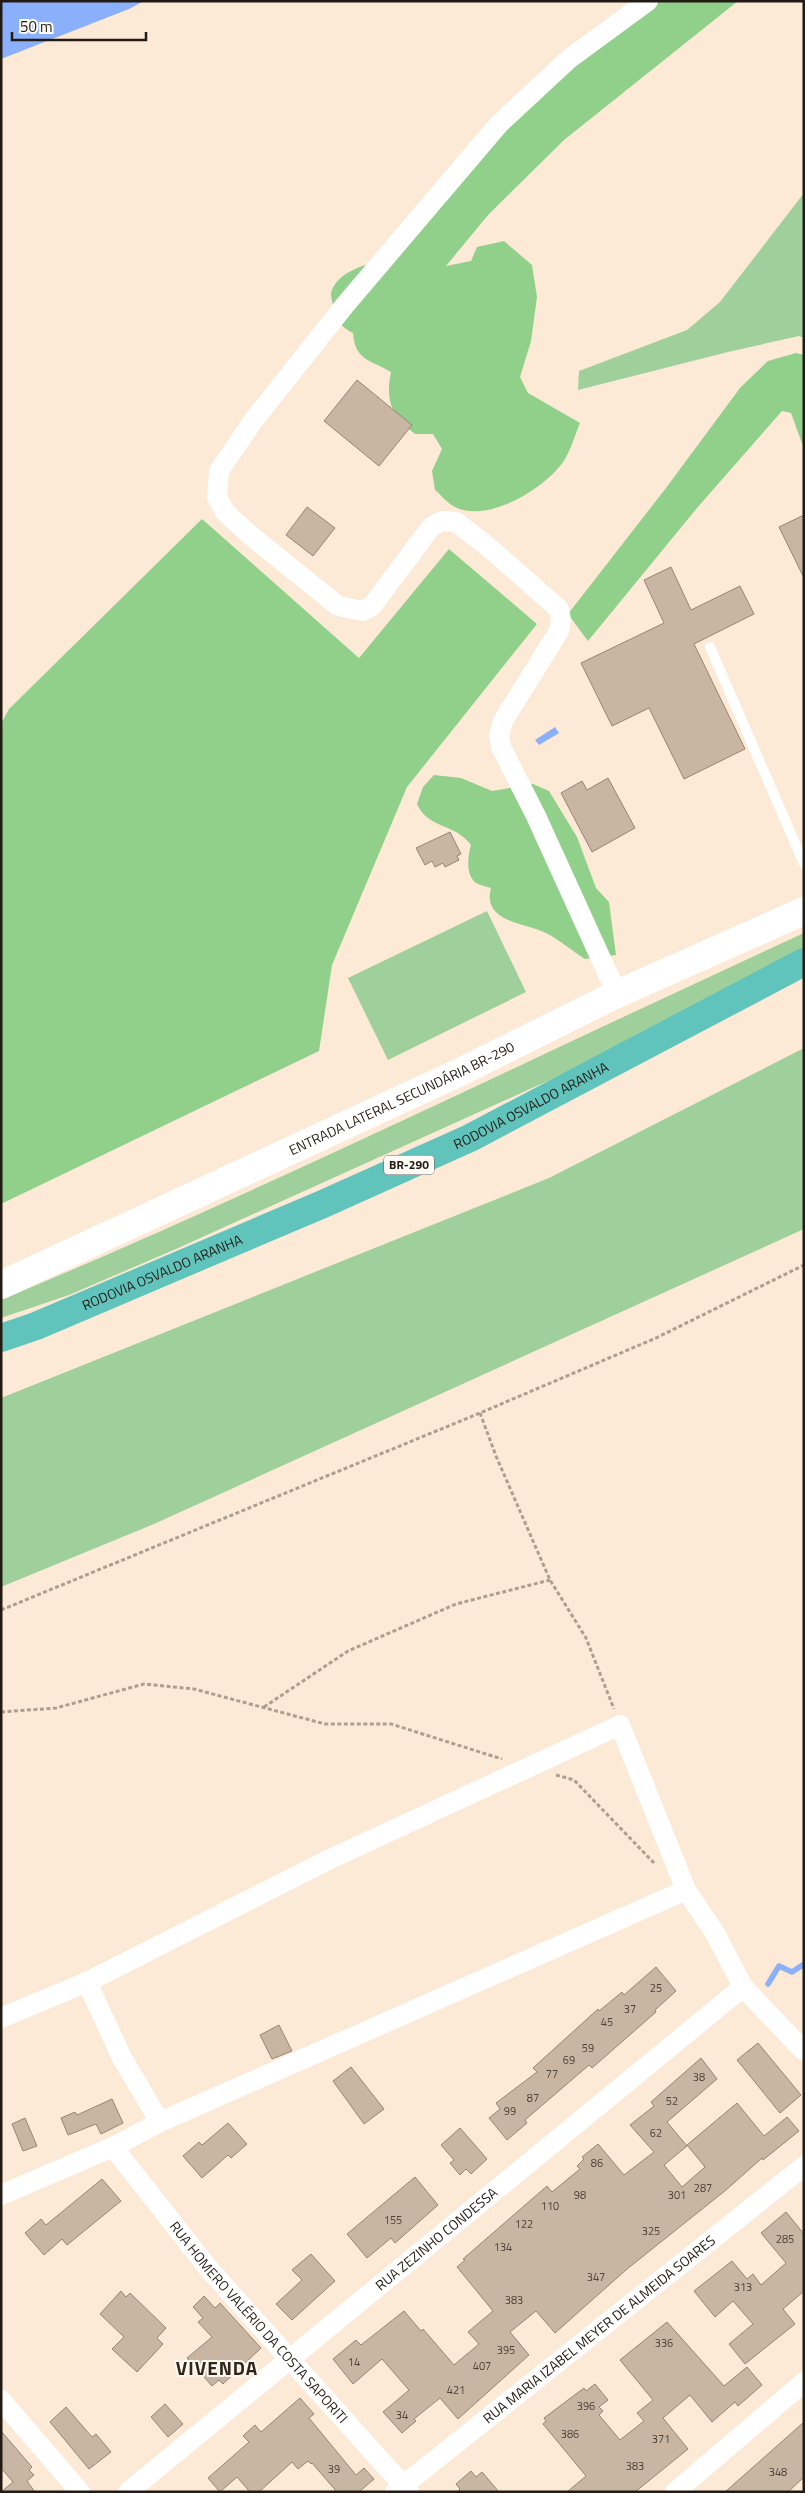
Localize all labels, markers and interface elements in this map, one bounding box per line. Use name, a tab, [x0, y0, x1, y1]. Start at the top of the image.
scale bar	[12, 10, 146, 42]
text: 50 m	[20, 15, 53, 38]
street label: ENTRADA LATERAL SECUNDÁRIA BR-290	[285, 1036, 518, 1160]
street label: RODOVIA OSVALDO ARANHA	[450, 1056, 613, 1154]
road number: BR-290	[384, 1156, 434, 1174]
street label: RODOVIA OSVALDO ARANHA	[78, 1228, 246, 1315]
house number: 25	[650, 1980, 662, 1996]
house number: 37	[624, 2001, 636, 2017]
house number: 45	[601, 2014, 613, 2030]
house number: 59	[582, 2040, 594, 2056]
house number: 69	[563, 2052, 575, 2068]
house number: 77	[546, 2066, 558, 2082]
house number: 38	[693, 2069, 705, 2085]
house number: 87	[527, 2090, 539, 2106]
house number: 52	[666, 2093, 678, 2109]
house number: 99	[504, 2103, 516, 2119]
house number: 62	[650, 2125, 662, 2141]
house number: 86	[591, 2155, 603, 2171]
house number: 287	[694, 2180, 712, 2196]
street label: RUA ZEZINHO CONDESSA	[370, 2181, 502, 2295]
house number: 98	[574, 2187, 586, 2203]
house number: 301	[668, 2187, 686, 2203]
house number: 110	[541, 2198, 559, 2214]
house number: 155	[384, 2212, 402, 2228]
street label: RUA HOMERO VALÉRIO DA COSTA SAPORITI	[165, 2216, 353, 2427]
house number: 122	[515, 2216, 533, 2232]
house number: 325	[642, 2223, 660, 2239]
street label: RUA MARIA IZABEL MEYER DE ALMEIDA SOARES	[478, 2230, 719, 2428]
house number: 285	[776, 2231, 794, 2247]
house number: 134	[494, 2239, 512, 2255]
house number: 347	[587, 2269, 605, 2285]
house number: 313	[734, 2279, 752, 2295]
house number: 383	[505, 2292, 523, 2308]
house number: 336	[655, 2335, 673, 2351]
house number: 395	[497, 2342, 515, 2358]
district label: VIVENDA	[176, 2353, 258, 2382]
house number: 14	[348, 2354, 360, 2370]
house number: 407	[473, 2358, 491, 2374]
house number: 421	[447, 2382, 465, 2398]
house number: 396	[577, 2398, 595, 2414]
house number: 34	[396, 2407, 408, 2423]
house number: 386	[561, 2426, 579, 2442]
house number: 371	[652, 2431, 670, 2447]
house number: 383	[626, 2458, 644, 2474]
house number: 39	[328, 2461, 340, 2477]
house number: 348	[769, 2464, 787, 2480]

